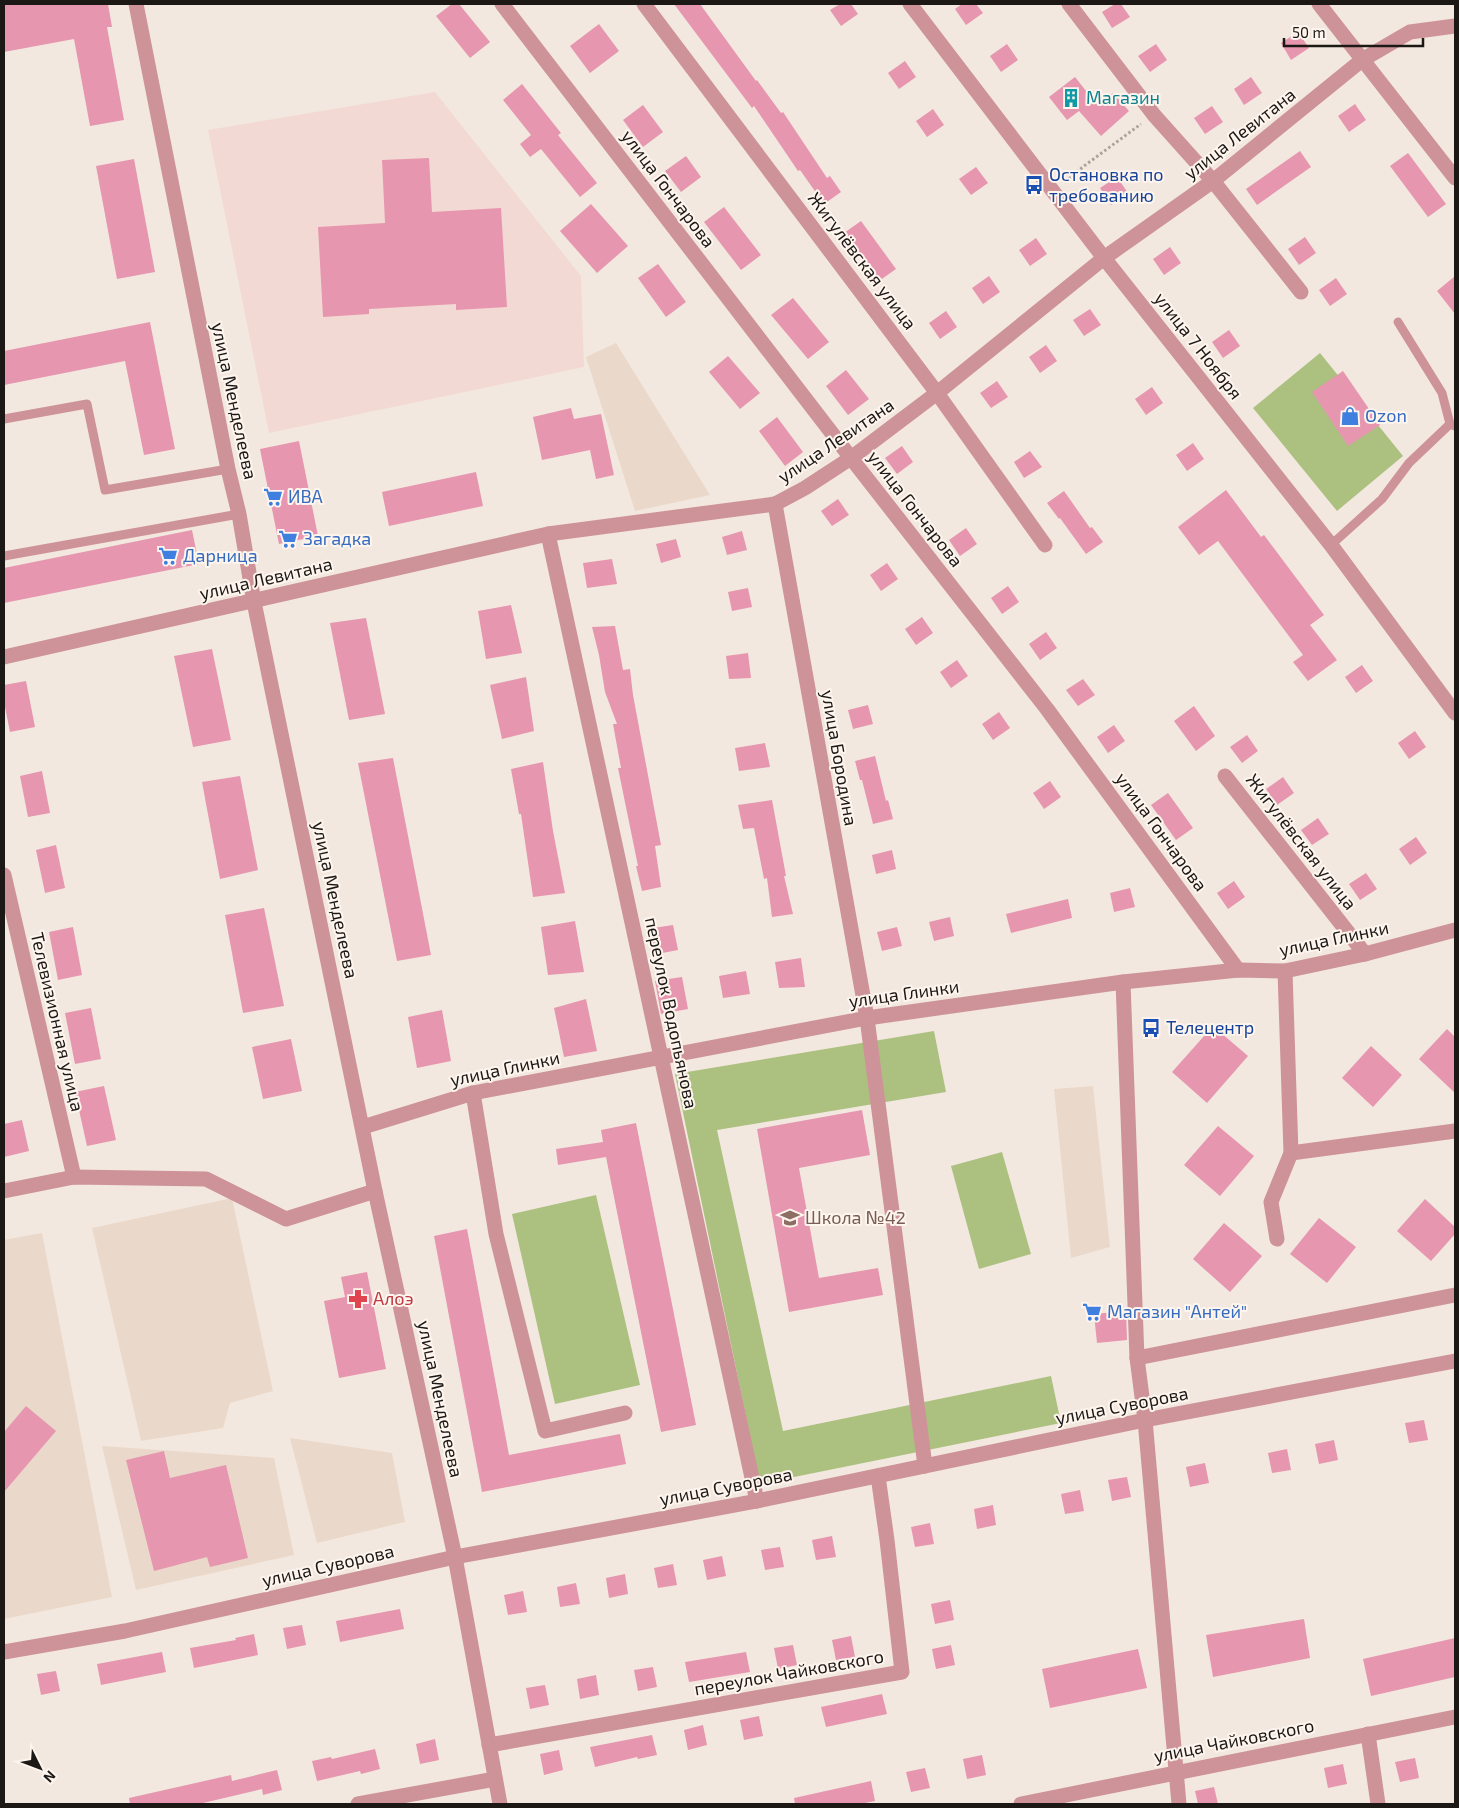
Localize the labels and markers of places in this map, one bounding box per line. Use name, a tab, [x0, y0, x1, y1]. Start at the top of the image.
place label: Магазин	[1086, 86, 1160, 108]
building icon: Магазин	[1060, 87, 1082, 109]
place label: Остановка по требованию	[1049, 163, 1164, 206]
bus stop icon: Остановка по требованию	[1023, 174, 1045, 196]
place label: Ozon	[1365, 404, 1407, 426]
shop icon: Ozon	[1339, 405, 1361, 427]
place label: ИВА	[288, 485, 324, 507]
supermarket icon: ИВА	[262, 486, 284, 508]
place label: Загадка	[303, 527, 371, 549]
supermarket icon: Загадка	[277, 528, 299, 550]
place label: Дарница	[183, 544, 258, 566]
supermarket icon: Дарница	[157, 545, 179, 567]
place label: Телецентр	[1166, 1016, 1254, 1038]
bus stop icon: Телецентр	[1140, 1017, 1162, 1039]
place label: Школа №42	[805, 1206, 906, 1228]
school or university icon: Школа №42	[779, 1207, 801, 1229]
place label: Алоэ	[373, 1287, 414, 1309]
pharmacy icon: Алоэ	[347, 1288, 369, 1310]
place label: Магазин "Антей"	[1107, 1300, 1247, 1322]
supermarket icon: Магазин "Антей"	[1081, 1301, 1103, 1323]

